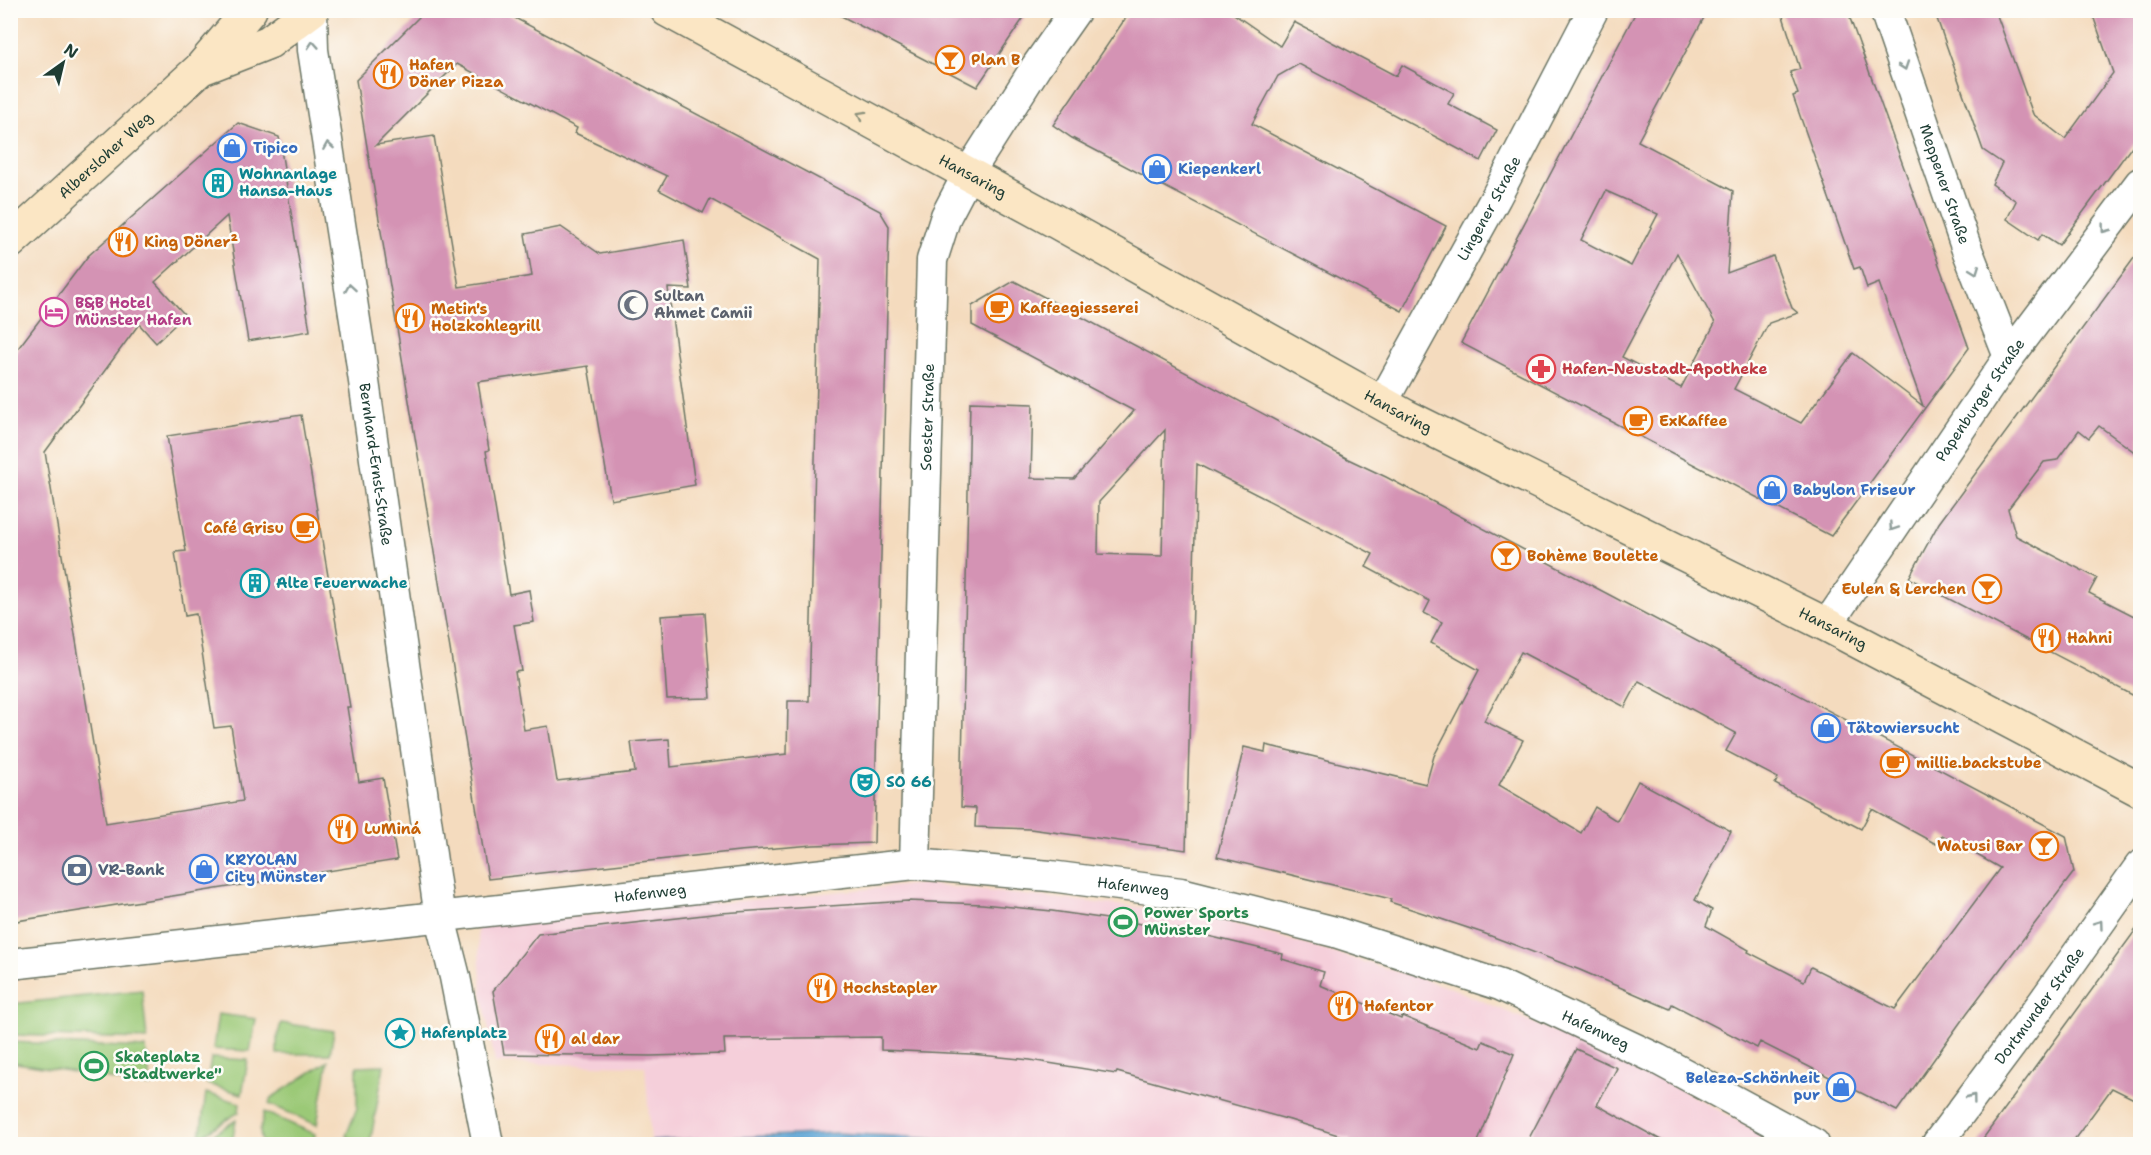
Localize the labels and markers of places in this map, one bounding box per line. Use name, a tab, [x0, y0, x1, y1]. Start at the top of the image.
bar icon: Plan B	[934, 44, 966, 76]
place label: Plan B	[971, 50, 1020, 70]
place label: Hafen Döner Pizza	[409, 55, 504, 92]
restaurant icon: Hafen Döner Pizza	[372, 58, 404, 90]
shop icon: Tipico	[216, 132, 248, 164]
place label: Tipico	[253, 138, 298, 158]
shop icon: Kiepenkerl	[1141, 153, 1173, 185]
place label: Kiepenkerl	[1178, 159, 1261, 179]
place label: Wohnanlage Hansa-Haus	[239, 164, 337, 201]
building icon: Wohnanlage Hansa-Haus	[202, 167, 234, 199]
restaurant icon: King Döner²	[107, 226, 139, 258]
place label: King Döner²	[144, 232, 238, 252]
place label: Sultan Ahmet Camii	[654, 286, 753, 323]
mosque icon: Sultan Ahmet Camii	[617, 289, 649, 321]
cafe icon: Kaffeegiesserei	[983, 292, 1015, 324]
place label: B&B Hotel Münster Hafen	[75, 293, 192, 330]
hotel icon: B&B Hotel Münster Hafen	[38, 296, 70, 328]
place label: Kaffeegiesserei	[1020, 298, 1139, 318]
place label: Metin's Holzkohlegrill	[431, 299, 541, 336]
restaurant icon: Metin's Holzkohlegrill	[394, 302, 426, 334]
pharmacy icon: Hafen-Neustadt-Apotheke	[1525, 353, 1557, 385]
place label: Hafen-Neustadt-Apotheke	[1562, 359, 1768, 379]
cafe icon: ExKaffee	[1622, 405, 1654, 437]
place label: ExKaffee	[1659, 411, 1727, 431]
shop icon: Babylon Friseur	[1756, 474, 1788, 506]
place label: Babylon Friseur	[1793, 480, 1916, 500]
cafe icon: Café Grisu	[289, 512, 321, 544]
place label: Café Grisu	[203, 518, 284, 538]
bar icon: Bohème Boulette	[1490, 540, 1522, 572]
place label: Bohème Boulette	[1527, 546, 1658, 566]
building icon: Alte Feuerwache	[239, 567, 271, 599]
place label: Alte Feuerwache	[276, 573, 408, 593]
bar icon: Eulen & Lerchen	[1971, 573, 2003, 605]
place label: Eulen & Lerchen	[1841, 579, 1966, 599]
restaurant icon: Hahni	[2030, 622, 2062, 654]
place label: Hahni	[2067, 628, 2112, 648]
shop icon: Tätowiersucht	[1810, 712, 1842, 744]
place label: Tätowiersucht	[1847, 718, 1960, 738]
cafe icon: millie.backstube	[1879, 747, 1911, 779]
place label: millie.backstube	[1916, 753, 2042, 773]
theatre icon: SO 66	[849, 766, 881, 798]
place label: SO 66	[886, 772, 932, 792]
restaurant icon: LuMiná	[327, 813, 359, 845]
place label: LuMiná	[364, 819, 422, 839]
bar icon: Watusi Bar	[2028, 830, 2060, 862]
place label: Watusi Bar	[1937, 836, 2023, 856]
place label: KRYOLAN City Münster	[225, 850, 327, 887]
shop icon: KRYOLAN City Münster	[188, 853, 220, 885]
bank icon: VR-Bank	[61, 854, 93, 886]
place label: VR-Bank	[98, 860, 165, 880]
place label: Power Sports Münster	[1144, 903, 1249, 940]
sports icon: Power Sports Münster	[1107, 906, 1139, 938]
restaurant icon: Hochstapler	[806, 972, 838, 1004]
place label: Hochstapler	[843, 978, 938, 998]
restaurant icon: Hafentor	[1327, 990, 1359, 1022]
place label: Hafentor	[1364, 996, 1434, 1016]
place icon: Hafenplatz	[384, 1017, 416, 1049]
place label: Hafenplatz	[421, 1023, 507, 1043]
restaurant icon: al dar	[534, 1023, 566, 1055]
place label: al dar	[571, 1029, 620, 1049]
place label: Skateplatz "Stadtwerke"	[115, 1047, 222, 1084]
sports icon: Skateplatz "Stadtwerke"	[78, 1050, 110, 1082]
place label: Beleza-Schönheit pur	[1686, 1068, 1820, 1105]
shop icon: Beleza-Schönheit pur	[1825, 1071, 1857, 1103]

